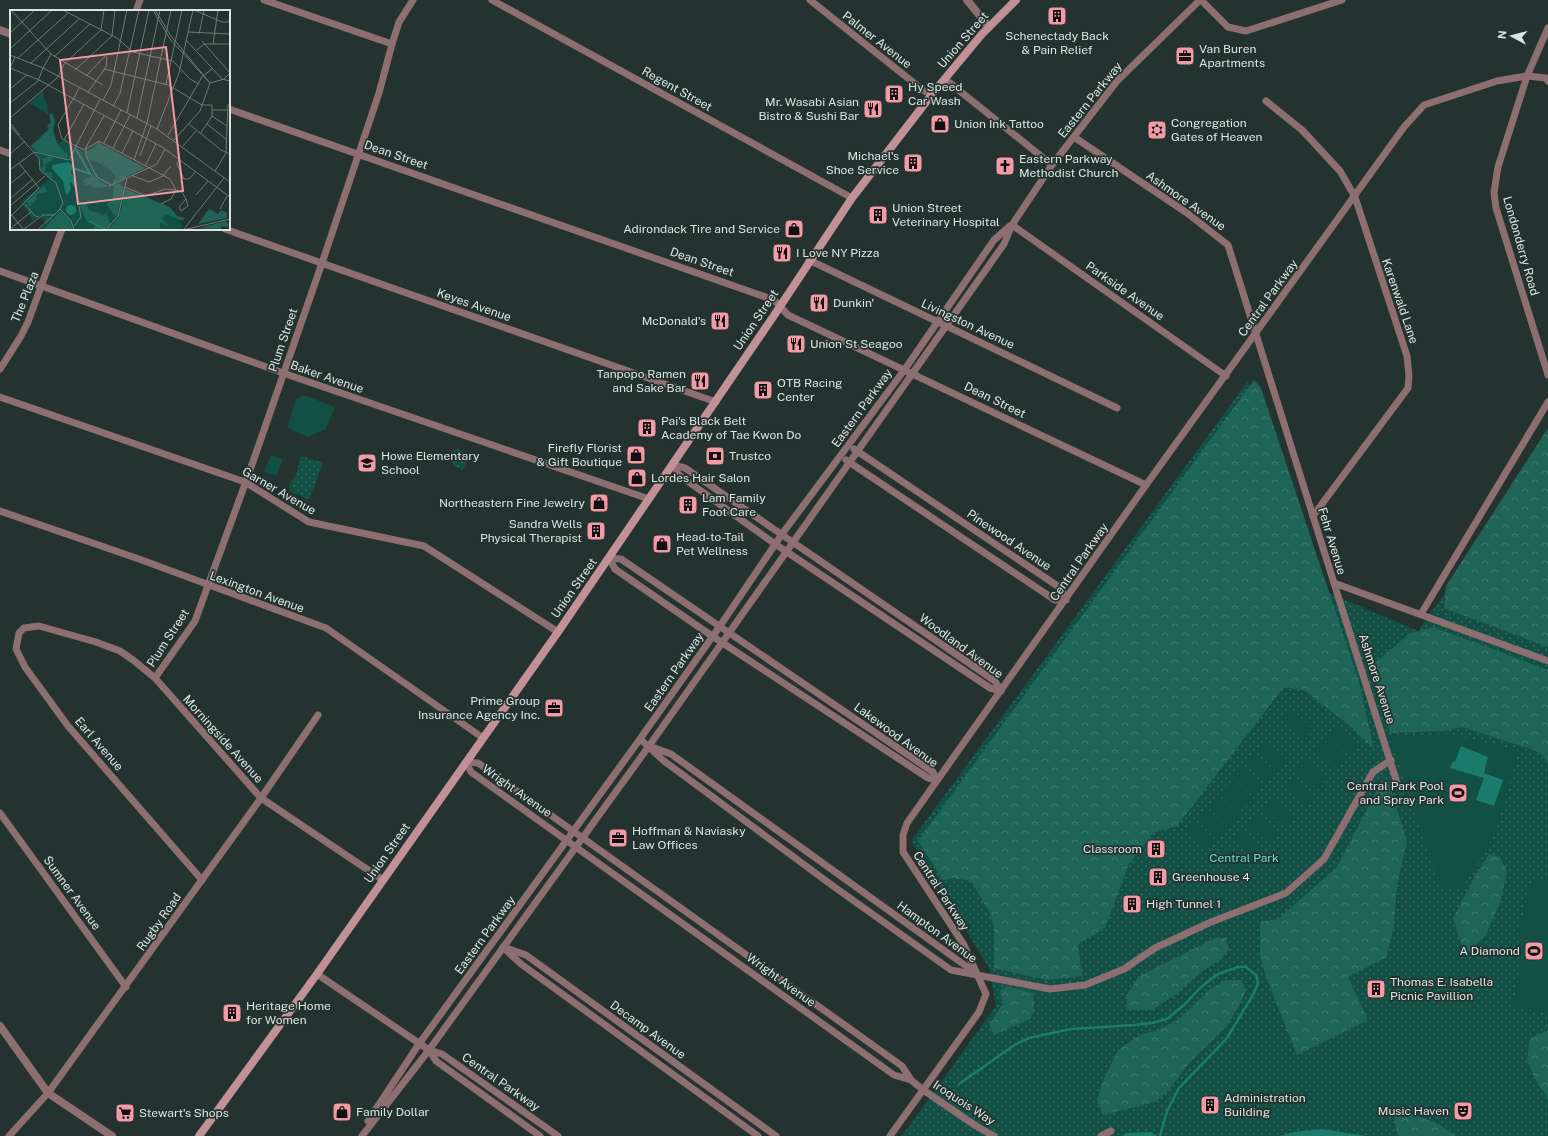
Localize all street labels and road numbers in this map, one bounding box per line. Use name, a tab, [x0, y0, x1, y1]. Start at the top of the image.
street label: Palmer Avenue	[840, 9, 914, 71]
street label: Union Street	[935, 9, 991, 71]
street label: Eastern Parkway	[1055, 59, 1125, 141]
street label: Regent Street	[639, 64, 715, 114]
street label: Dean Street	[362, 138, 430, 173]
street label: Ashmore Avenue	[1144, 168, 1229, 234]
street label: Londonderry Road	[1500, 195, 1542, 297]
street label: Dean Street	[668, 245, 736, 280]
street label: Central Parkway	[1235, 256, 1301, 339]
street label: Karenwald Lane	[1379, 257, 1421, 346]
street label: Parkside Avenue	[1083, 259, 1167, 323]
street label: The Plaza	[8, 269, 42, 325]
street label: Keyes Avenue	[435, 286, 513, 324]
street label: Union Street	[731, 287, 782, 353]
street label: Livingston Avenue	[919, 296, 1017, 352]
street label: Plum Street	[266, 306, 301, 374]
street label: Baker Avenue	[288, 358, 366, 396]
street label: Eastern Parkway	[829, 366, 895, 450]
street label: Dean Street	[962, 379, 1028, 421]
street label: Garner Avenue	[240, 464, 318, 518]
street label: Fehr Avenue	[1315, 506, 1349, 576]
street label: Pinewood Avenue	[964, 507, 1054, 573]
street label: Central Parkway	[1047, 520, 1111, 604]
street label: Union Street	[548, 555, 600, 621]
street label: Lexington Avenue	[208, 568, 306, 616]
street label: Plum Street	[144, 606, 192, 670]
street label: Woodland Avenue	[916, 611, 1006, 681]
street label: Eastern Parkway	[641, 629, 707, 714]
street label: Ashmore Avenue	[1356, 632, 1398, 726]
street label: Morningside Avenue	[180, 692, 266, 786]
street label: Lakewood Avenue	[851, 700, 941, 770]
street label: Earl Avenue	[72, 714, 126, 774]
street label: Wright Avenue	[479, 762, 555, 820]
street label: Union Street	[361, 820, 413, 886]
street label: Central Parkway	[910, 849, 972, 934]
street label: Sumner Avenue	[40, 853, 104, 933]
street label: Rugby Road	[134, 890, 184, 954]
street label: Eastern Parkway	[452, 893, 518, 977]
street label: Hampton Avenue	[894, 898, 980, 966]
street label: Wright Avenue	[744, 950, 818, 1010]
street label: Decamp Avenue	[608, 998, 689, 1062]
street label: Central Parkway	[459, 1050, 543, 1114]
street label: Iroquois Way	[930, 1078, 998, 1129]

